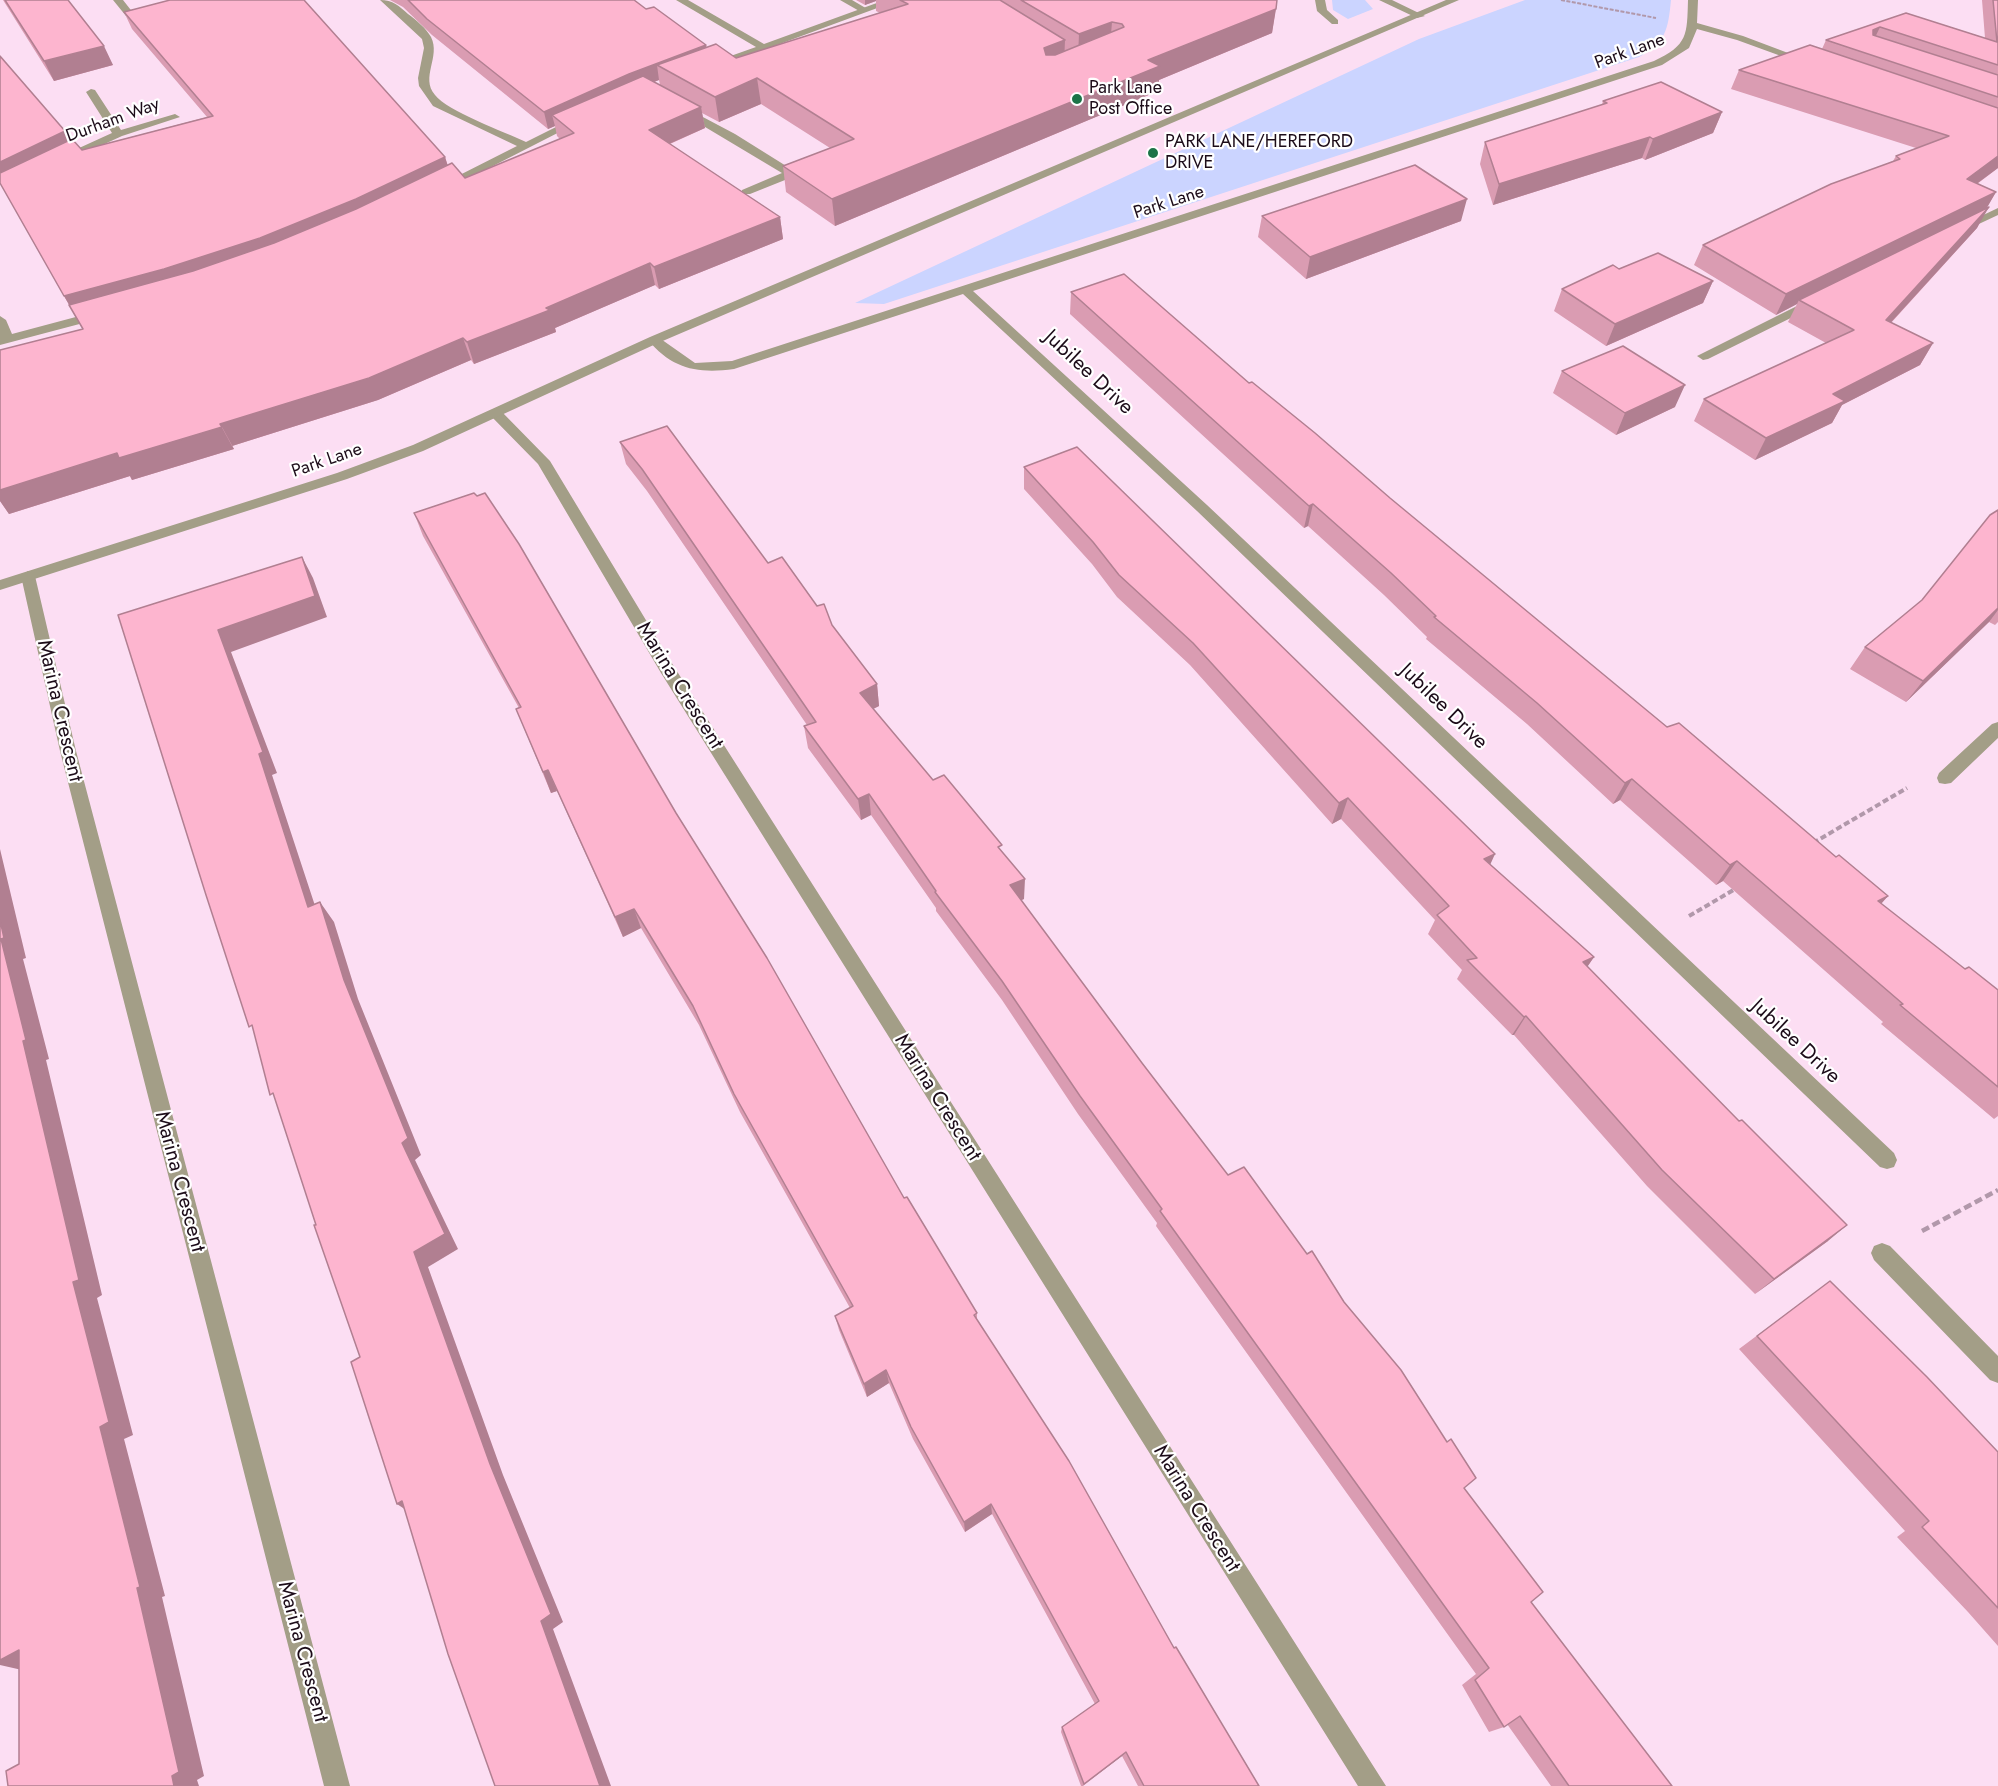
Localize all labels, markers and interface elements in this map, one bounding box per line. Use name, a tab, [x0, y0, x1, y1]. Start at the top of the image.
street label: Park Lane	[1592, 29, 1668, 75]
place label: Park Lane Post Office	[1089, 78, 1172, 121]
marker: Park Lane Post Office	[1070, 92, 1084, 106]
street label: Durham Way	[63, 94, 163, 148]
place label: PARK LANE/HEREFORD DRIVE	[1165, 132, 1353, 174]
marker: PARK LANE/HEREFORD DRIVE	[1146, 146, 1160, 160]
street label: Park Lane	[1131, 181, 1207, 225]
street label: Jubilee Drive	[1038, 325, 1138, 421]
street label: Park Lane	[289, 439, 365, 483]
street label: Marina Crescent	[630, 618, 728, 754]
street label: Marina Crescent	[30, 638, 88, 784]
street label: Jubilee Drive	[1394, 659, 1492, 755]
street label: Jubilee Drive	[1745, 994, 1845, 1090]
street label: Marina Crescent	[888, 1030, 986, 1166]
street label: Marina Crescent	[148, 1109, 210, 1255]
street label: Marina Crescent	[1147, 1441, 1245, 1577]
street label: Marina Crescent	[271, 1579, 333, 1725]

